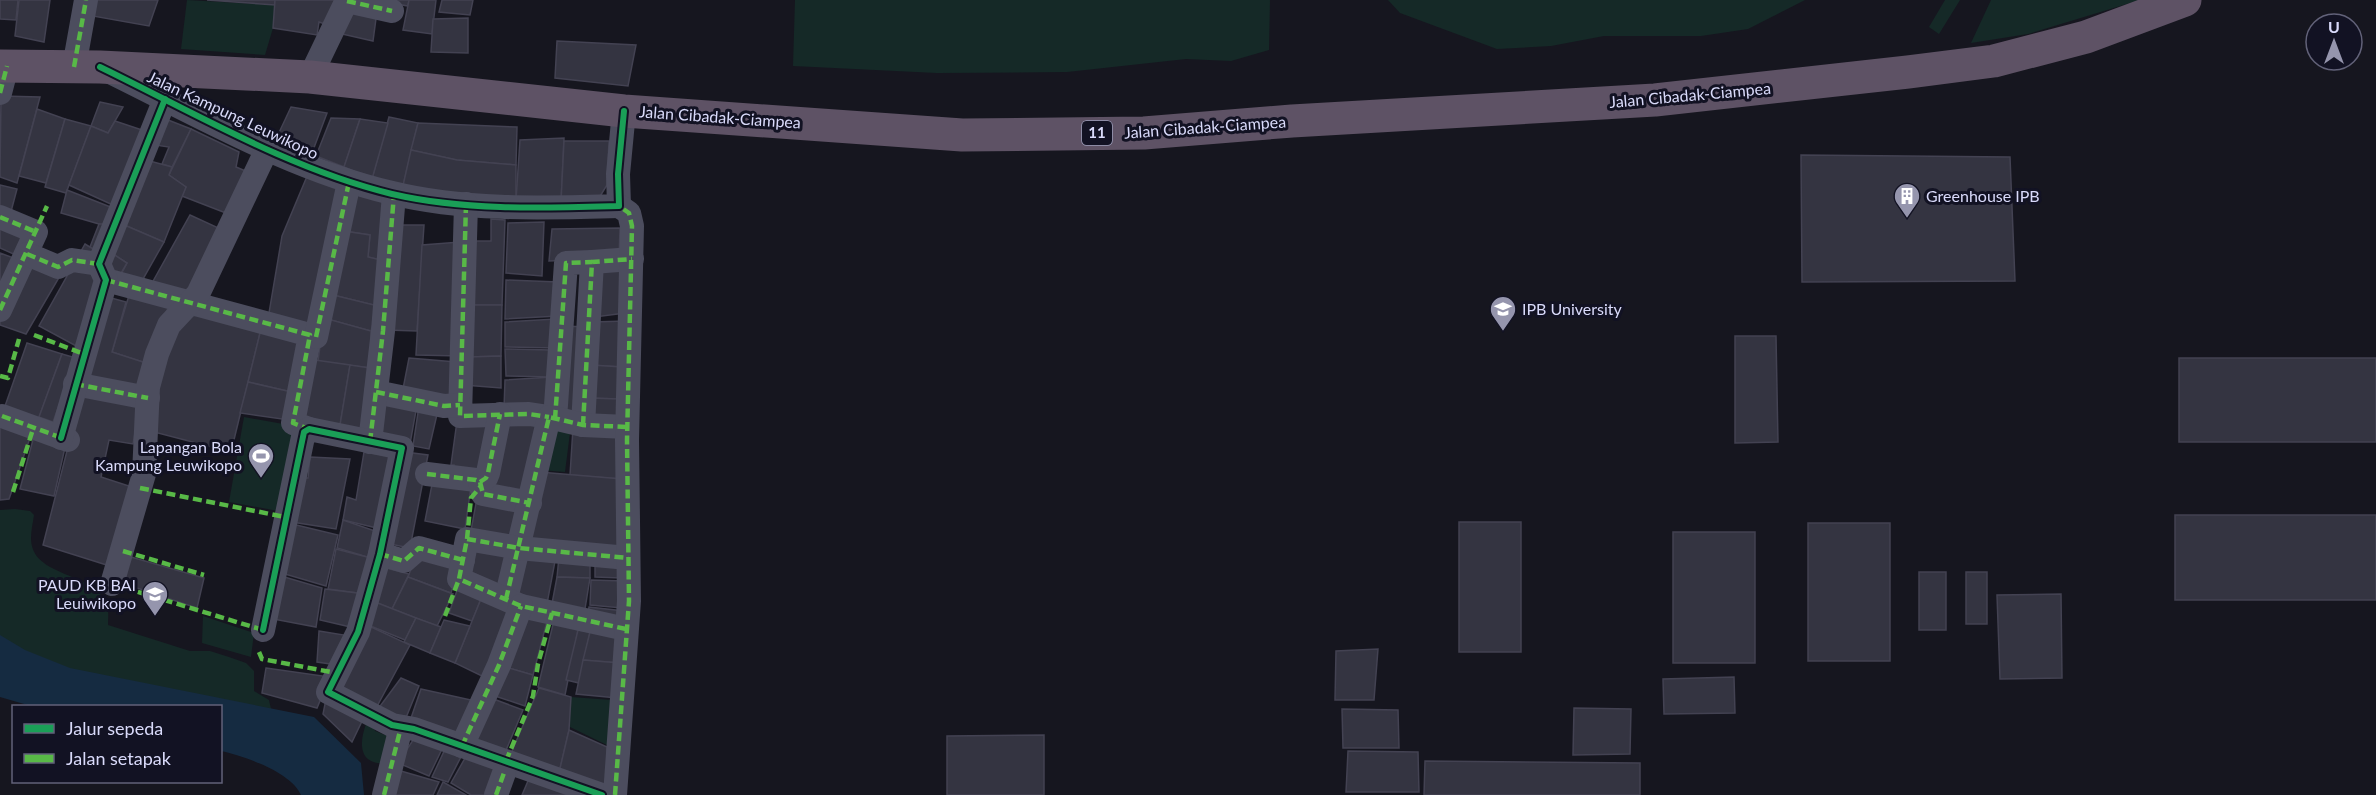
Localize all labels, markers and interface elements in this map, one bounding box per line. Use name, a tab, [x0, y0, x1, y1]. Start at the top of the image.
north arrow	[2304, 12, 2364, 72]
text: U	[2328, 17, 2340, 36]
street label: Jalan Kampung Leuwikopo	[145, 67, 322, 163]
street label: Jalan Cibadak-Ciampea	[1608, 78, 1772, 111]
street label: Jalan Cibadak-Ciampea	[638, 101, 802, 132]
street label: Jalan Cibadak-Ciampea	[1123, 111, 1287, 142]
road number: 11	[1082, 121, 1112, 145]
building icon: Greenhouse IPB	[1892, 181, 1922, 219]
place label: Greenhouse IPB	[1926, 186, 2040, 205]
school or university icon: IPB University	[1488, 294, 1518, 332]
place label: IPB University	[1522, 299, 1623, 318]
place label: Lapangan Bola Kampung Leuwikopo	[95, 437, 242, 474]
sports icon: Lapangan Bola Kampung Leuwikopo	[246, 441, 276, 479]
place label: PAUD KB BAI Leuiwikopo	[38, 575, 136, 612]
school or university icon: PAUD KB BAI Leuiwikopo	[140, 579, 170, 617]
legend	[12, 705, 222, 783]
text: Jalur sepeda	[66, 717, 163, 739]
text: Jalan setapak	[66, 747, 172, 769]

